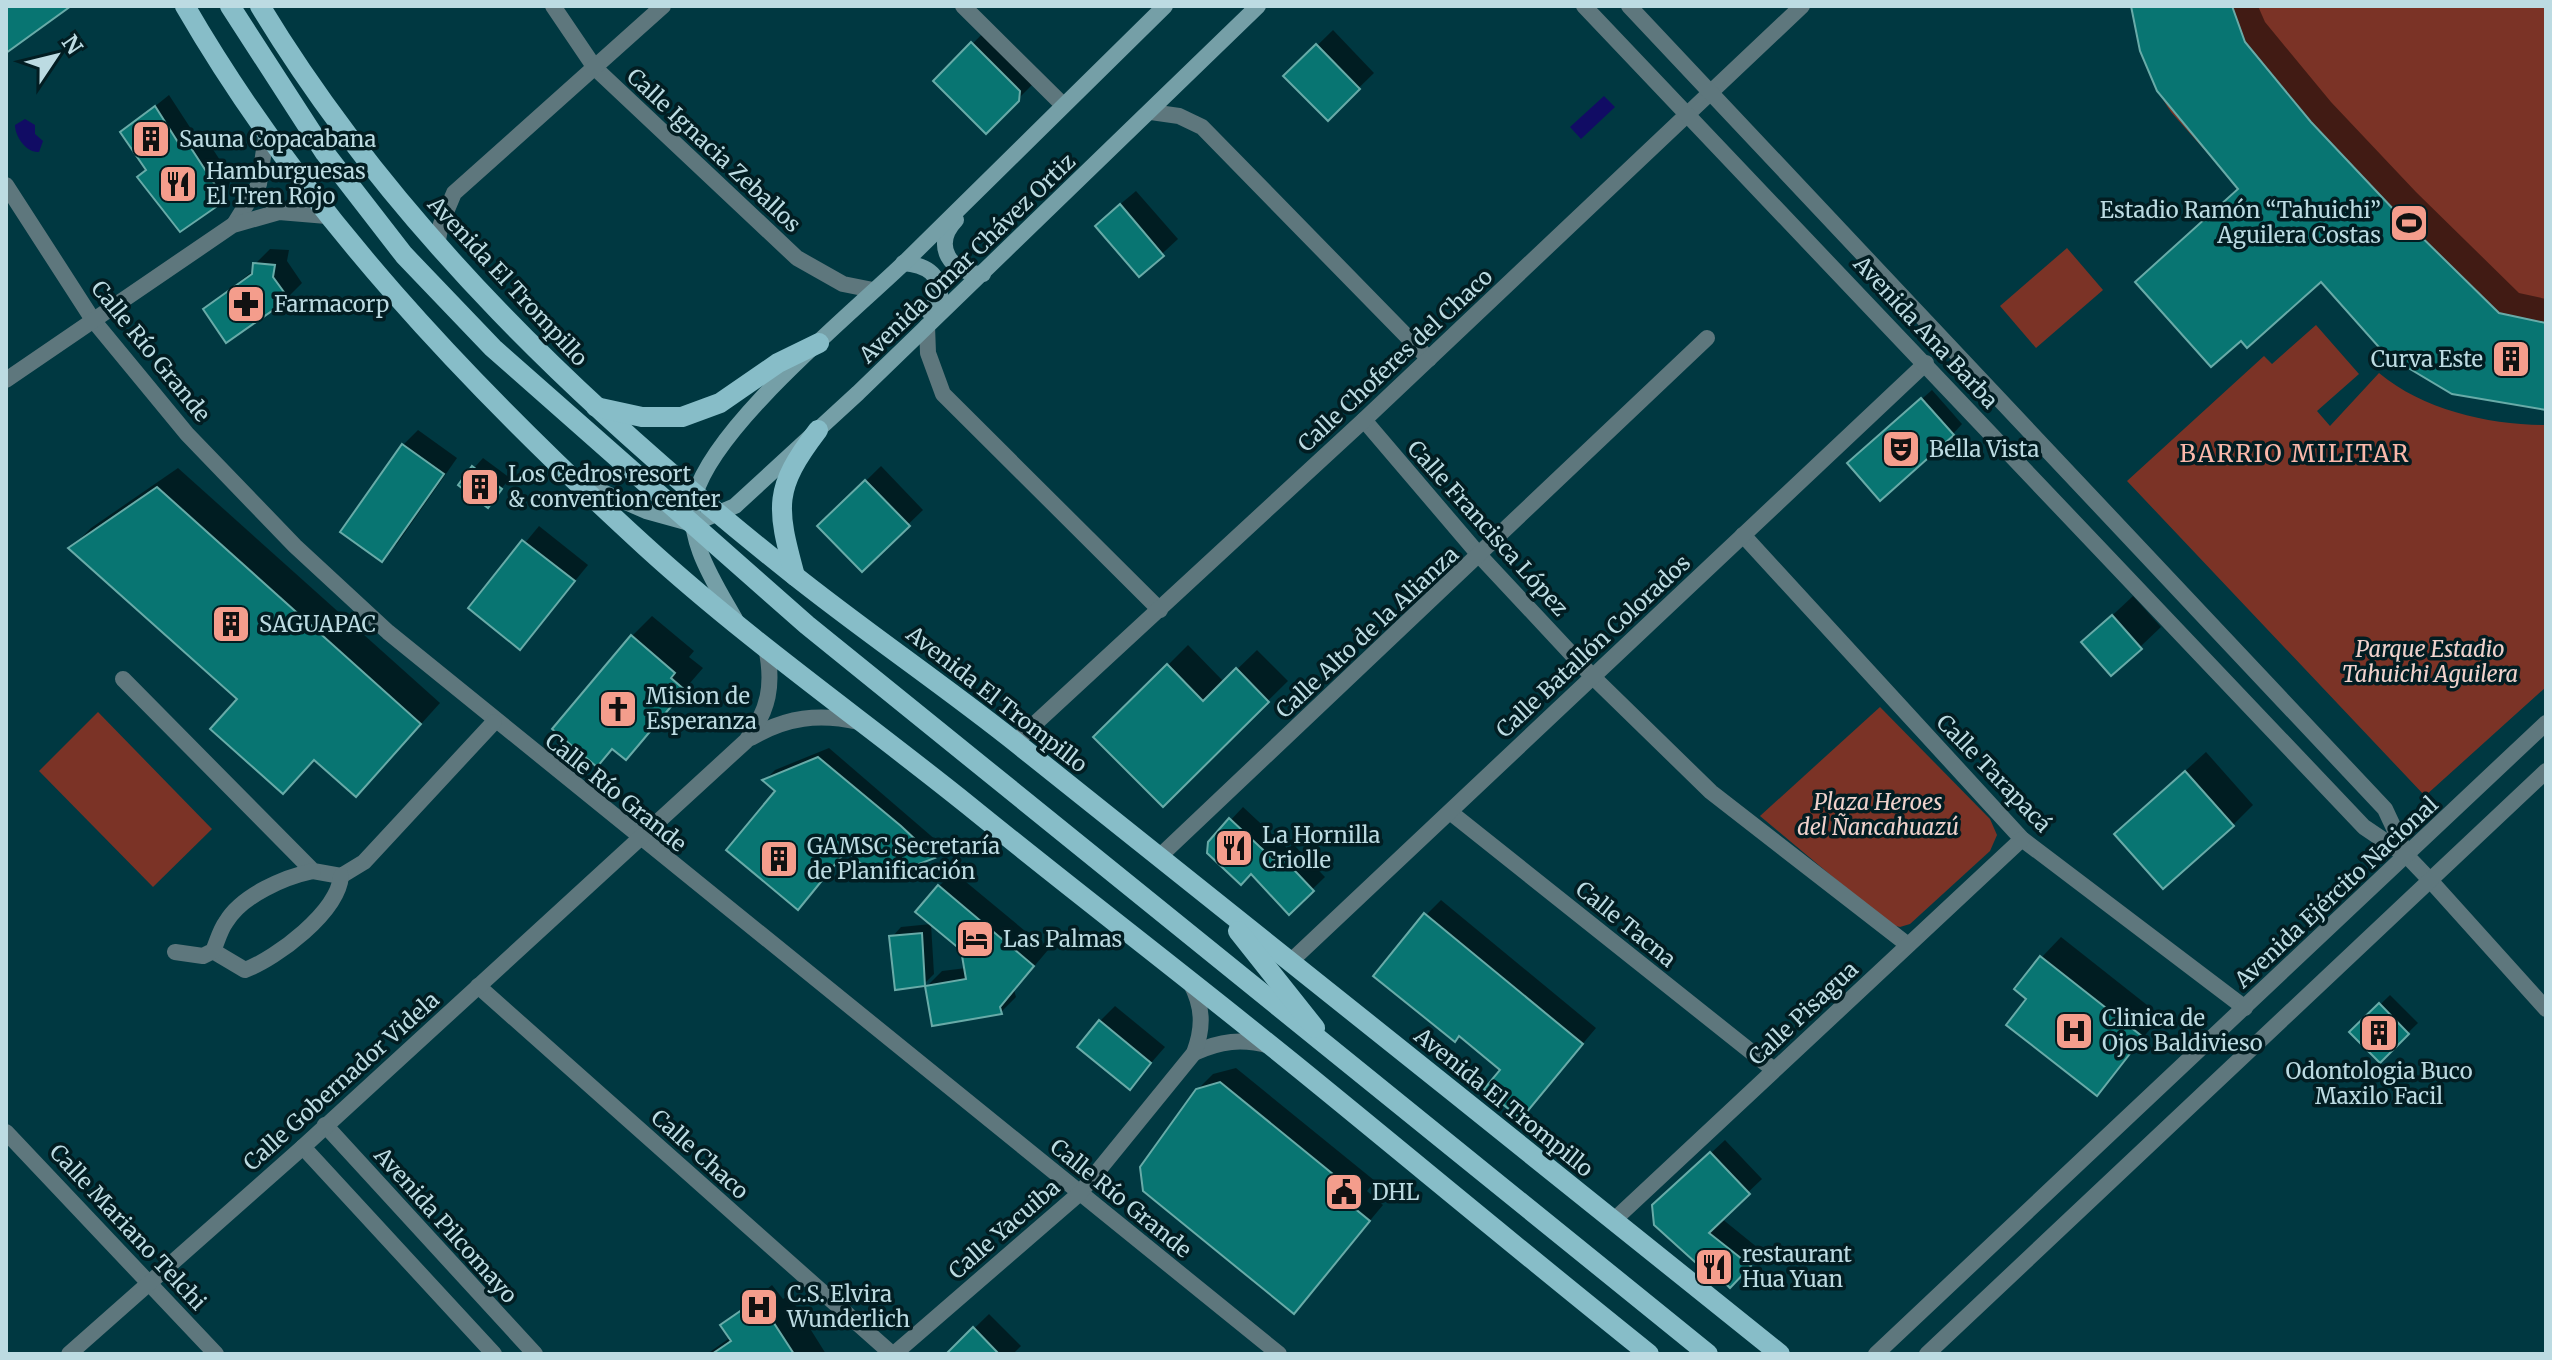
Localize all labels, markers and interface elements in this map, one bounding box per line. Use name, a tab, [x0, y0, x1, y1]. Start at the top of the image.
north arrow	[16, 16, 96, 96]
text: N	[56, 29, 89, 60]
street label: Calle Ignacia Zeballos	[621, 62, 807, 238]
building icon: Sauna Copacabana	[130, 118, 172, 160]
place label: Sauna Copacabana	[179, 125, 376, 153]
street label: Avenida Omar Chávez Ortiz	[852, 147, 1081, 369]
place label: Hamburguesas El Tren Rojo	[206, 157, 366, 210]
restaurant icon: Hamburguesas El Tren Rojo	[157, 163, 199, 205]
street label: Avenida El Trompillo	[421, 190, 594, 372]
place label: Estadio Ramón “Tahuichi” Aguilera Costas	[2100, 196, 2381, 249]
sports icon: Estadio Ramón “Tahuichi” Aguilera Costas	[2388, 202, 2430, 244]
street label: Avenida Ana Barba	[1847, 249, 2004, 414]
street label: Calle Choferes del Chaco	[1292, 262, 1498, 458]
street label: Calle Río Grande	[85, 275, 217, 427]
pharmacy icon: Farmacorp	[225, 283, 267, 325]
place label: Farmacorp	[274, 290, 389, 318]
building icon: Curva Este	[2490, 338, 2532, 380]
place label: Curva Este	[2371, 345, 2483, 373]
theatre icon: Bella Vista	[1880, 428, 1922, 470]
street label: Calle Francisca López	[1402, 434, 1574, 622]
place label: Bella Vista	[1929, 435, 2040, 463]
district label: BARRIO MILITAR	[2179, 438, 2411, 469]
place label: Los Cedros resort & convention center	[508, 460, 720, 513]
building icon: Los Cedros resort & convention center	[459, 466, 501, 508]
street label: Calle Alto de la Alianza	[1270, 540, 1464, 724]
street label: Calle Batallón Colorados	[1490, 549, 1696, 743]
building icon: SAGUAPAC	[210, 603, 252, 645]
place label: SAGUAPAC	[259, 610, 376, 638]
street label: Avenida El Trompillo	[900, 619, 1093, 778]
park label: Parque Estadio Tahuichi Aguilera	[2342, 635, 2518, 688]
place label: Mision de Esperanza	[646, 682, 757, 735]
church icon: Mision de Esperanza	[597, 688, 639, 730]
street label: Calle Tarapacá	[1931, 708, 2057, 838]
street label: Calle Río Grande	[540, 726, 692, 858]
park label: Plaza Heroes del Ñancahuazú	[1797, 788, 1959, 841]
street label: Avenida Ejército Nacional	[2228, 790, 2444, 994]
place label: La Hornilla Criolle	[1262, 821, 1381, 874]
restaurant icon: La Hornilla Criolle	[1213, 827, 1255, 869]
place label: GAMSC Secretaría de Planificación	[807, 832, 1000, 885]
building icon: GAMSC Secretaría de Planificación	[758, 838, 800, 880]
street label: Calle Tacna	[1570, 875, 1682, 973]
hotel icon: Las Palmas	[954, 918, 996, 960]
place label: Las Palmas	[1003, 925, 1122, 953]
street label: Calle Pisagua	[1742, 955, 1864, 1071]
street label: Calle Gobernador Videla	[237, 985, 445, 1176]
place label: Clinica de Ojos Baldivieso	[2102, 1004, 2263, 1057]
hospital icon: Clinica de Ojos Baldivieso	[2053, 1010, 2095, 1052]
building icon: Odontologia Buco Maxilo Facil	[2358, 1012, 2400, 1054]
street label: Avenida El Trompillo	[1408, 1021, 1599, 1183]
place label: Odontologia Buco Maxilo Facil	[2285, 1057, 2473, 1110]
street label: Calle Chaco	[646, 1103, 755, 1205]
street label: Calle Río Grande	[1045, 1132, 1197, 1264]
street label: Calle Mariano Telchi	[44, 1138, 212, 1316]
street label: Avenida Pilcomayo	[368, 1140, 524, 1309]
public building icon: DHL	[1323, 1171, 1365, 1213]
street label: Calle Yacuiba	[943, 1173, 1065, 1285]
place label: DHL	[1372, 1178, 1420, 1206]
place label: restaurant Hua Yuan	[1742, 1240, 1852, 1293]
restaurant icon: restaurant Hua Yuan	[1693, 1246, 1735, 1288]
place label: C.S. Elvira Wunderlich	[786, 1280, 910, 1333]
hospital icon: C.S. Elvira Wunderlich	[738, 1286, 780, 1328]

